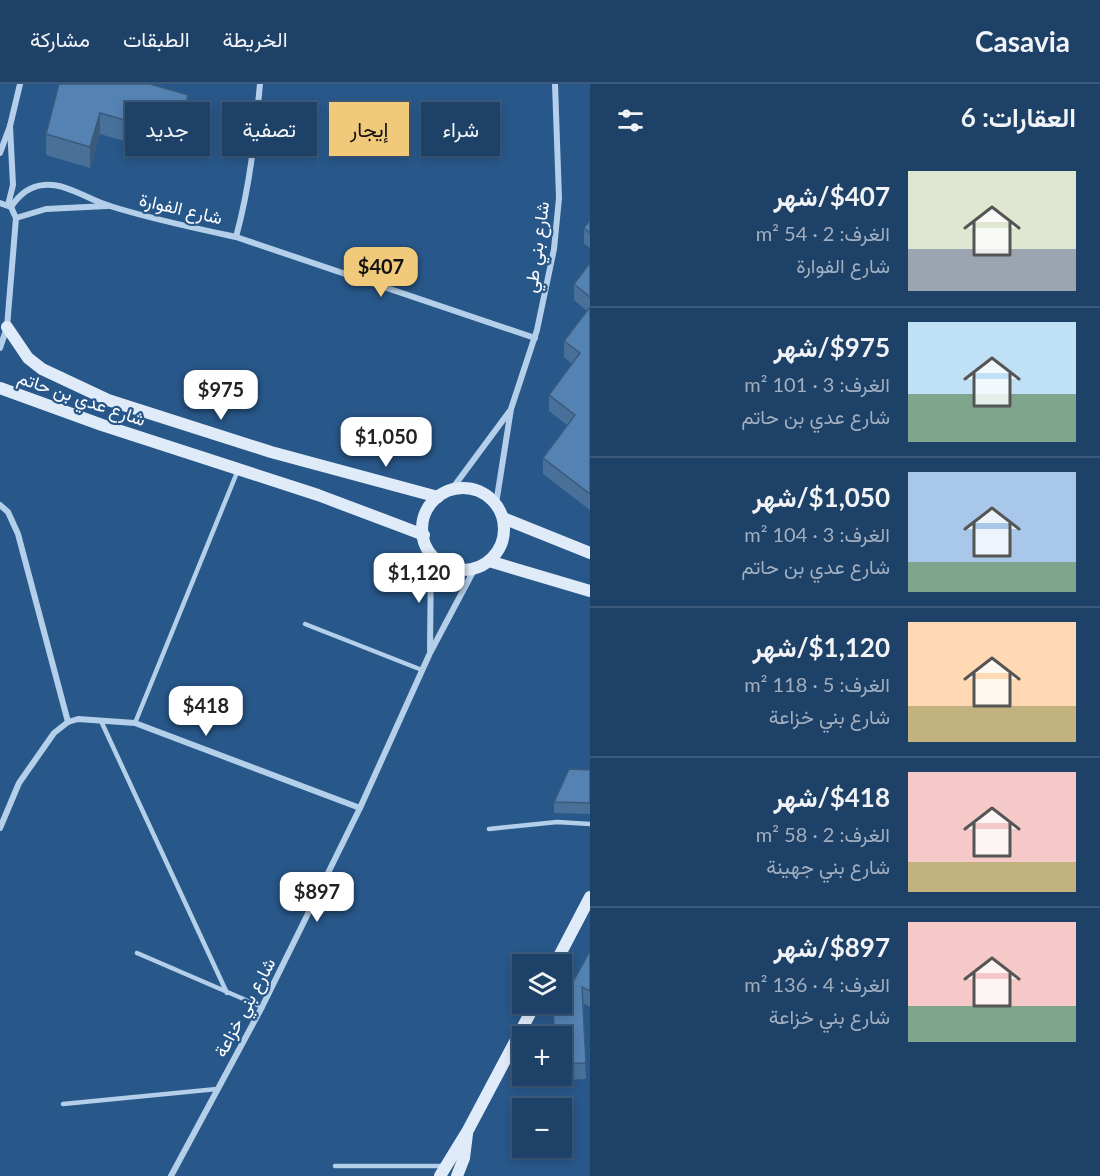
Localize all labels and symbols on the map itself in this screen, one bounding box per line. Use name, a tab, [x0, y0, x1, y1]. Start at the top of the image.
street label: شارع الفوارة	[137, 188, 225, 230]
street label: شارع بني طي	[519, 200, 558, 295]
pin: $407	[345, 247, 417, 298]
street label: شارع عدي بن حاتم	[14, 366, 149, 435]
pin: $975	[185, 370, 257, 421]
pin: $1,050	[337, 417, 435, 468]
pin: $1,120	[370, 553, 468, 604]
pin: $418	[170, 686, 242, 737]
pin: $897	[281, 872, 353, 923]
street label: شارع بني خزاعة	[209, 954, 284, 1063]

